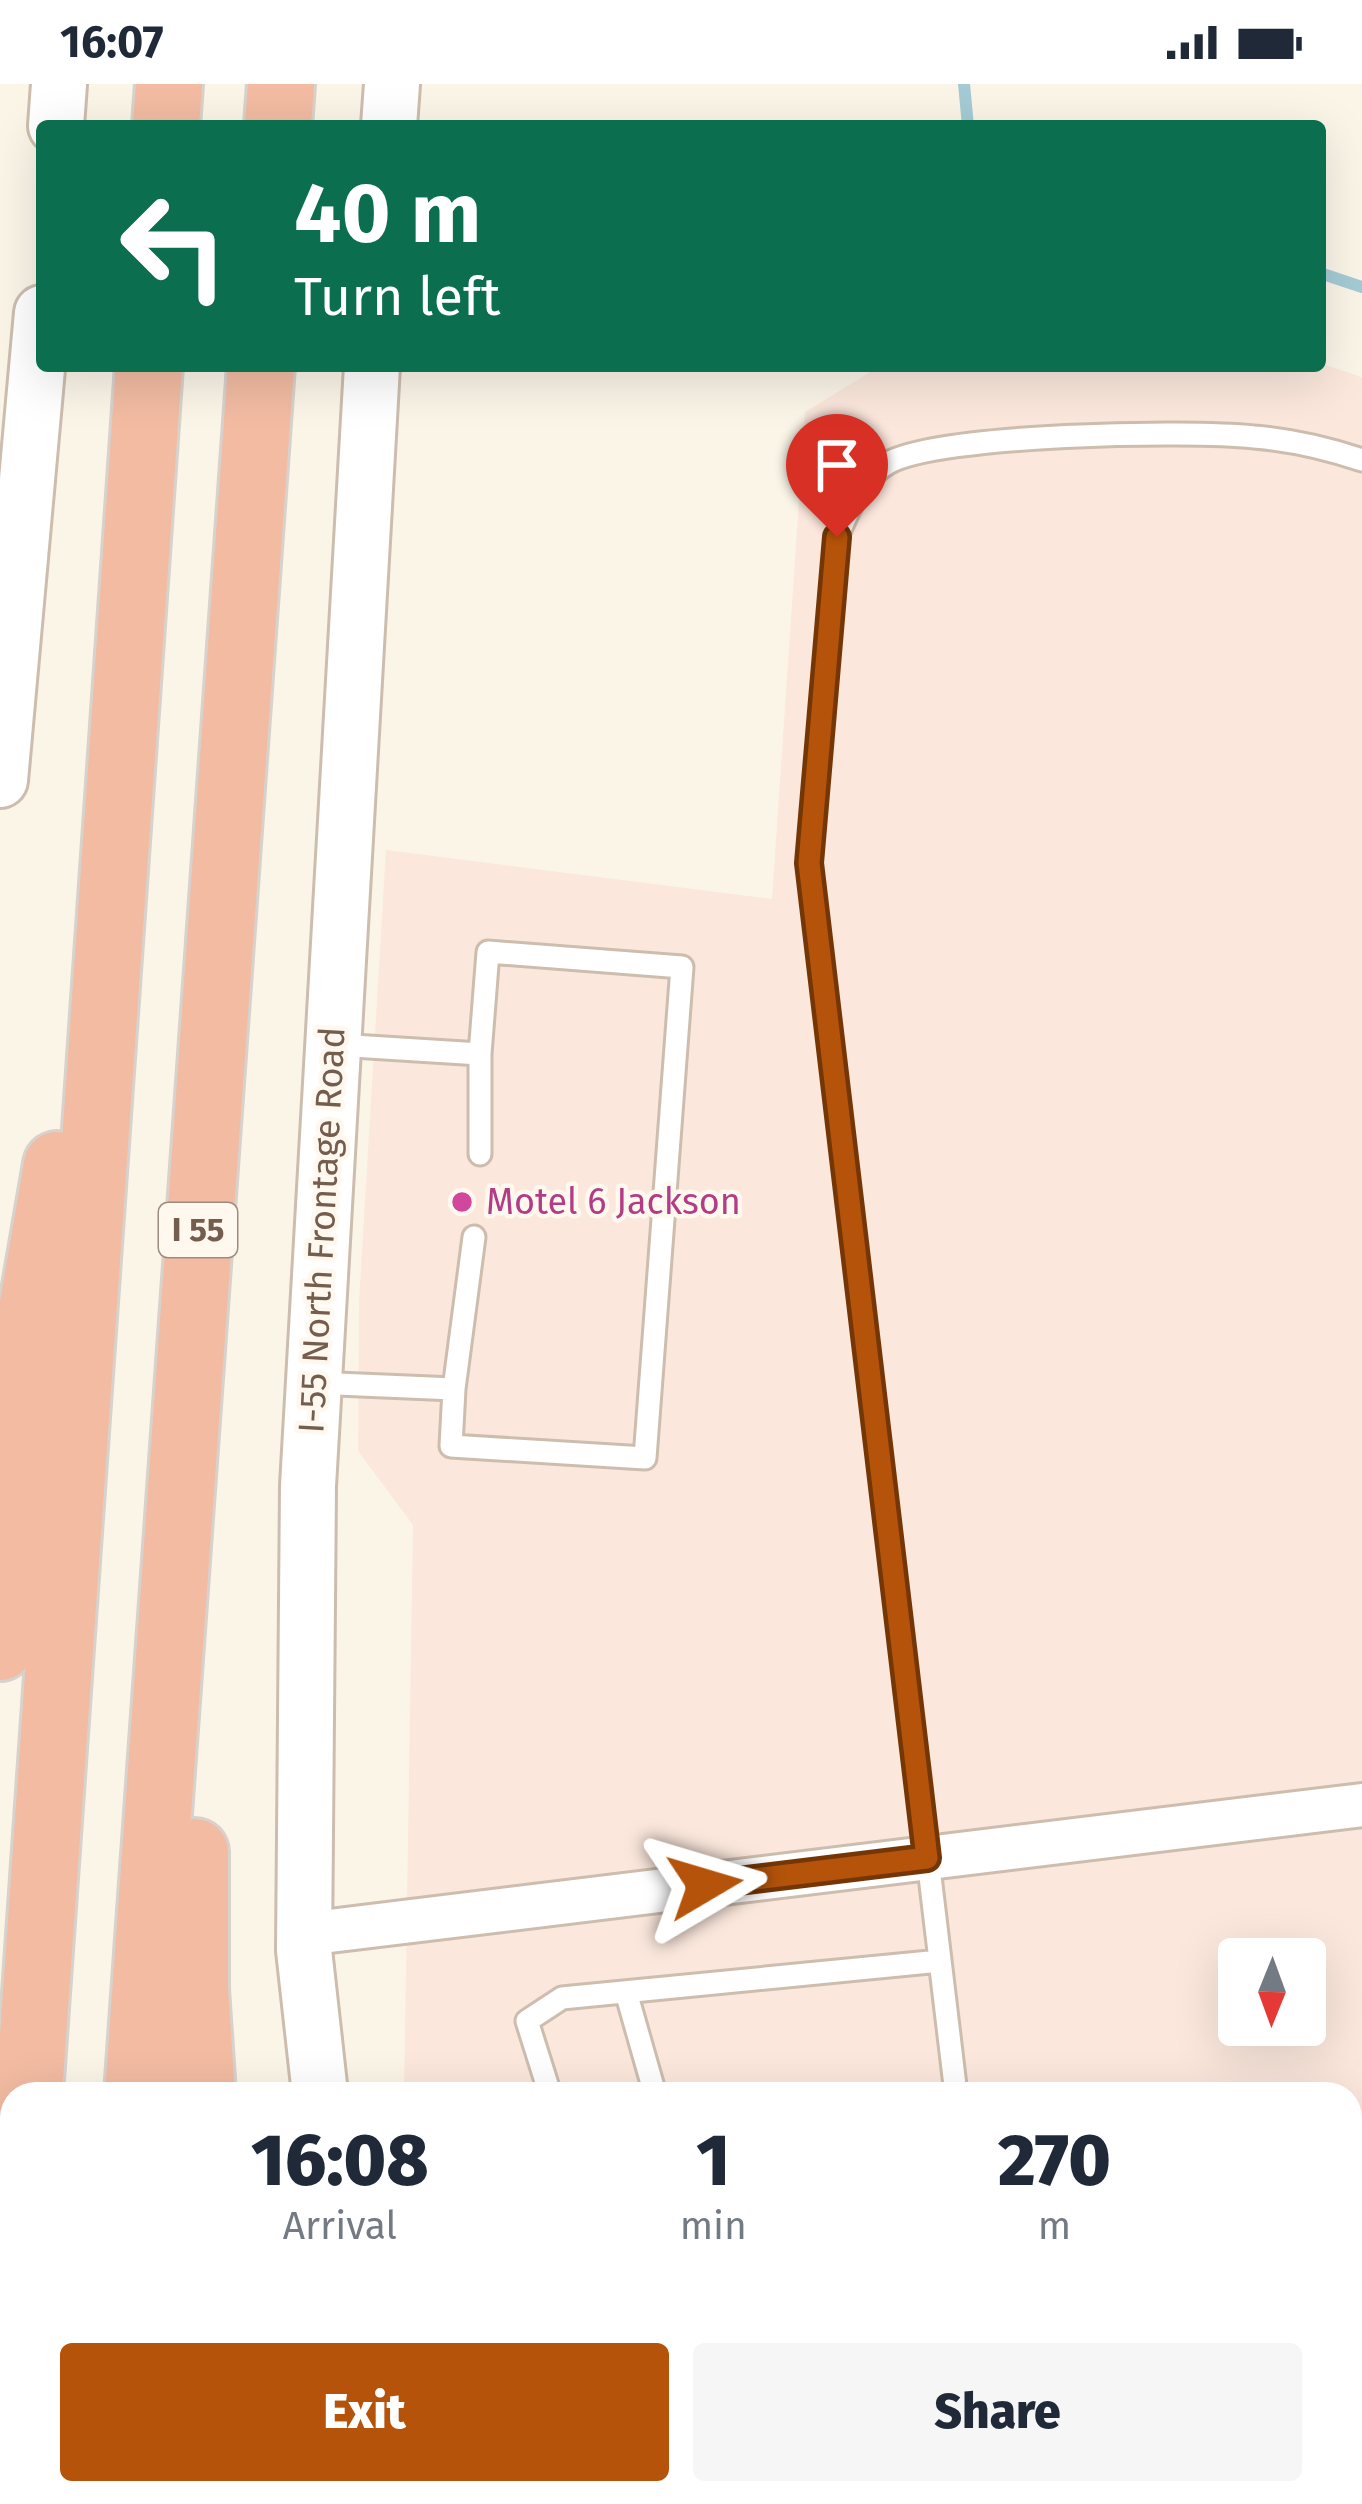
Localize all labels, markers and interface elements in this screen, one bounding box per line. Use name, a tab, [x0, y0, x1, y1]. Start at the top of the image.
text: 16:07	[60, 15, 164, 69]
text: 40 m	[294, 163, 482, 264]
icon: left	[96, 168, 252, 324]
text: Turn left	[294, 265, 501, 329]
pin	[786, 414, 888, 537]
icon: arrive	[804, 432, 870, 498]
street label: I-55 North Frontage Road	[289, 1026, 355, 1434]
place label: Motel 6 Jackson	[486, 1180, 741, 1224]
marker: Motel 6 Jackson	[449, 1189, 475, 1215]
road number: I 55	[159, 1203, 237, 1257]
position arrow	[642, 1822, 768, 1948]
north arrow	[1218, 1938, 1326, 2046]
map controls	[1218, 1938, 1326, 2046]
text: 16:08	[251, 2118, 429, 2204]
text: 1	[696, 2118, 730, 2204]
text: 270	[998, 2118, 1111, 2204]
text: Arrival	[283, 2203, 397, 2249]
text: min	[680, 2203, 747, 2249]
text: m	[1038, 2203, 1071, 2249]
button: Exit	[60, 2343, 669, 2481]
button: Share	[693, 2343, 1302, 2481]

